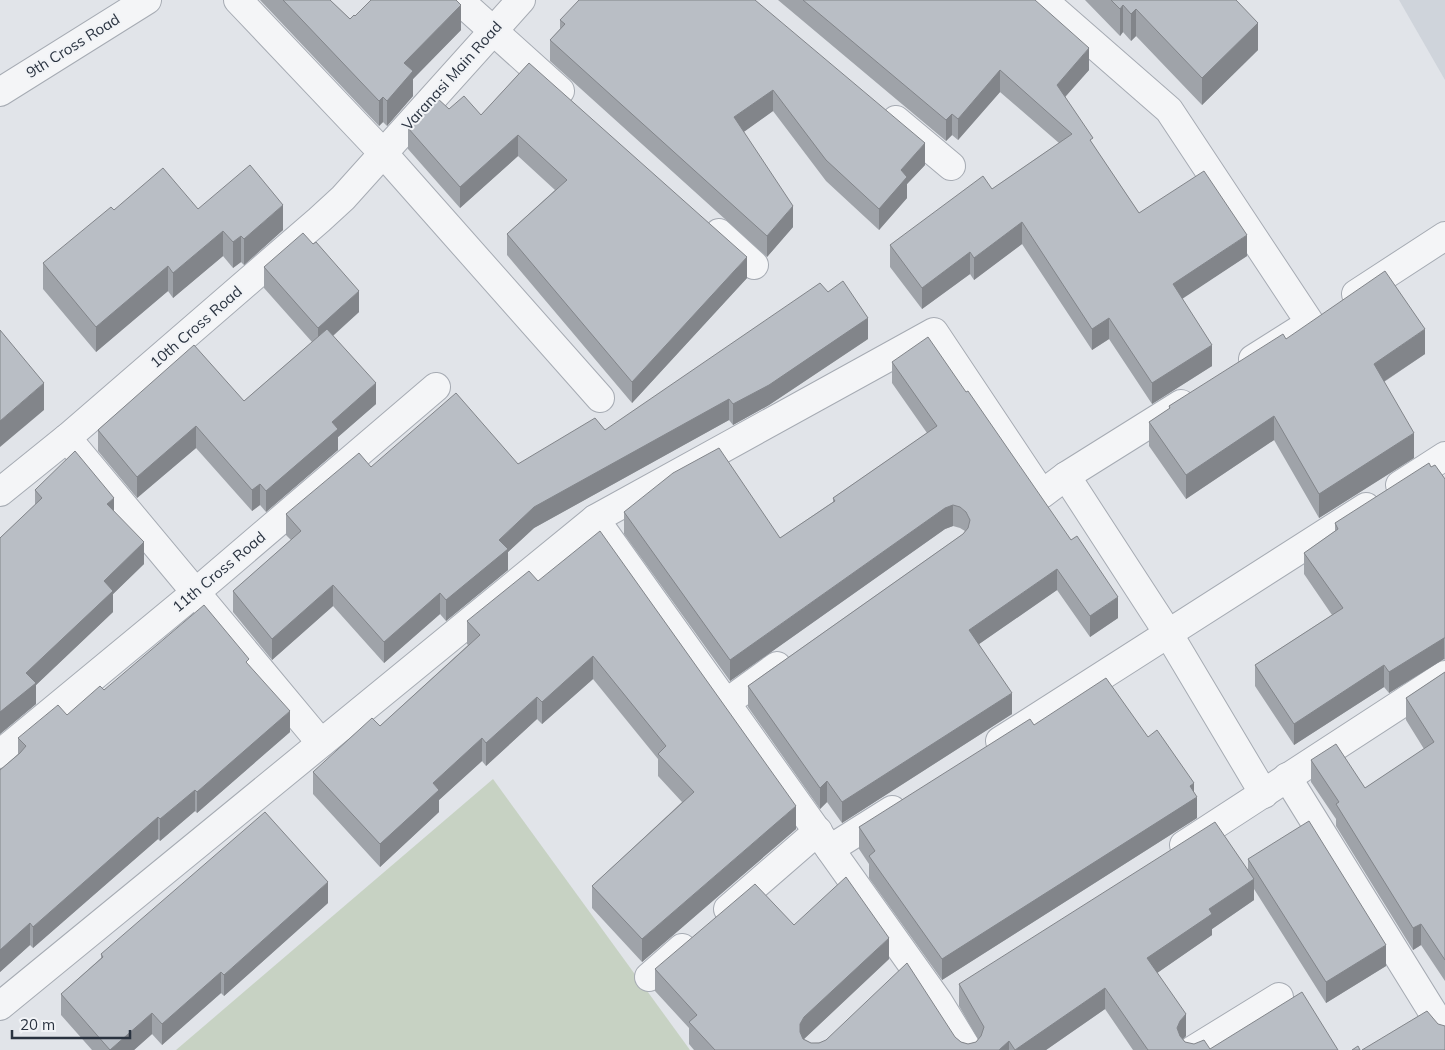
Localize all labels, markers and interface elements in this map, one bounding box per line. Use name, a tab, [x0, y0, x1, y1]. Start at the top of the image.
street label: 9th Cross Road	[22, 9, 123, 82]
street label: Varanasi Main Road	[398, 17, 506, 134]
street label: 10th Cross Road	[146, 281, 246, 372]
street label: 11th Cross Road	[168, 527, 269, 616]
scale bar	[12, 1008, 130, 1040]
text: 20 m	[20, 1015, 55, 1034]

